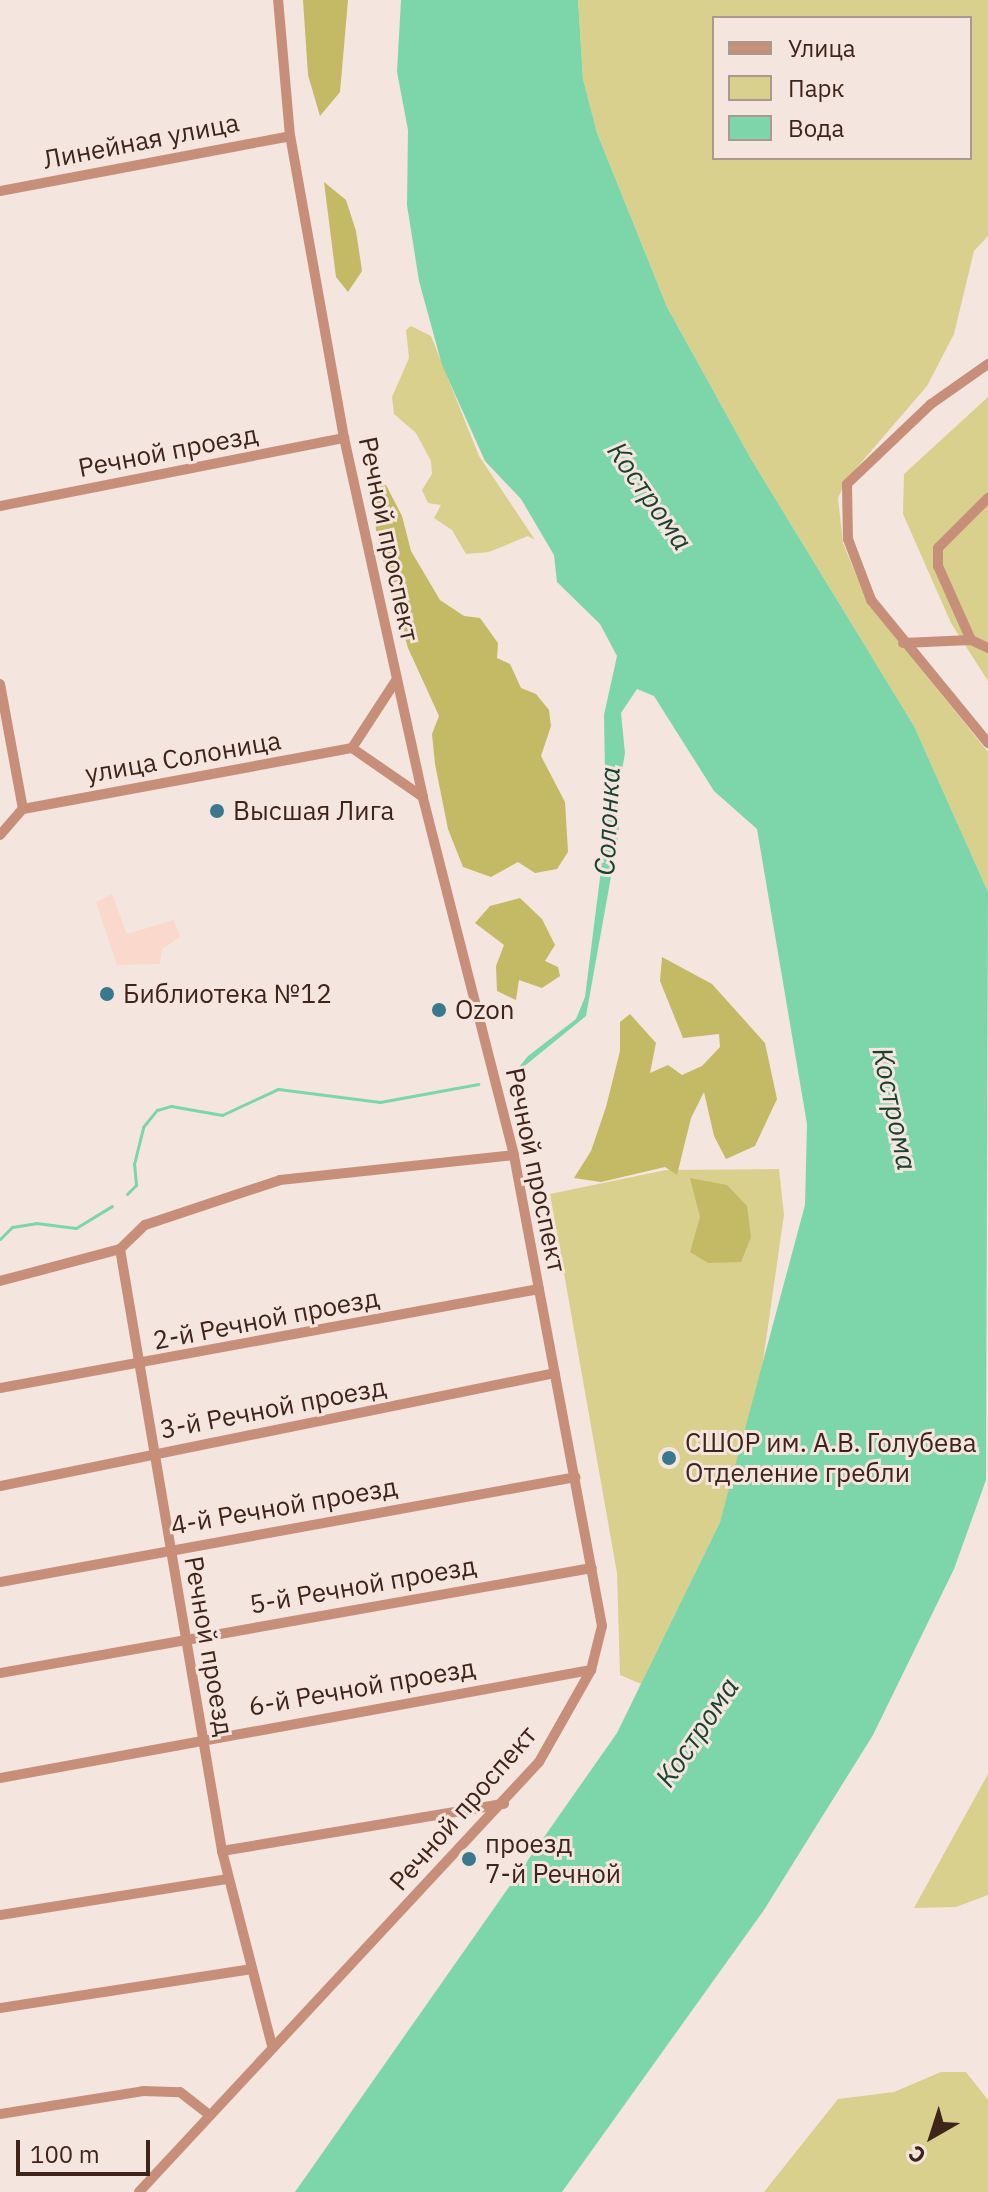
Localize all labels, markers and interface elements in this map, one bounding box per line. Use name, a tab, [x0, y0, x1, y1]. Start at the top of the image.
legend	[712, 16, 972, 160]
text: Улица	[788, 32, 856, 64]
text: Парк	[788, 72, 845, 104]
street label: Линейная улица	[40, 107, 242, 175]
text: Вода	[788, 112, 844, 144]
street label: Речной проезд	[76, 418, 260, 484]
street label: Речной проспект	[352, 434, 426, 644]
water label: Кострома	[600, 435, 700, 557]
street label: улица Солоница	[83, 724, 283, 790]
water label: Солонка	[587, 766, 627, 876]
place label: Высшая Лига	[233, 795, 394, 827]
marker: Высшая Лига	[208, 802, 226, 820]
place label: Библиотека №12	[123, 978, 332, 1010]
marker: Библиотека №12	[98, 985, 116, 1003]
place label: Ozon	[455, 994, 515, 1026]
marker: Ozon	[430, 1001, 448, 1019]
water label: Кострома	[866, 1045, 924, 1173]
street label: Речной проспект	[499, 1065, 573, 1275]
street label: 2-й Речной проезд	[150, 1282, 382, 1356]
street label: 3-й Речной проезд	[157, 1371, 389, 1445]
place label: СШОР им. А.В. Голубева Отделение гребли	[685, 1427, 977, 1488]
marker: СШОР им. А.В. Голубева Отделение гребли	[660, 1449, 678, 1467]
street label: 4-й Речной проезд	[168, 1471, 400, 1541]
street label: 5-й Речной проезд	[247, 1550, 479, 1620]
street label: Речной проезд	[178, 1554, 240, 1738]
street label: 6-й Речной проезд	[246, 1652, 478, 1722]
water label: Кострома	[648, 1671, 746, 1793]
street label: Речной проспект	[383, 1719, 543, 1897]
place label: проезд 7-й Речной	[485, 1828, 621, 1890]
marker: проезд 7-й Речной	[460, 1850, 478, 1868]
north arrow	[892, 2096, 972, 2176]
scale bar	[20, 2124, 154, 2174]
text: 100 m	[30, 2138, 100, 2170]
text: С	[902, 2139, 931, 2171]

